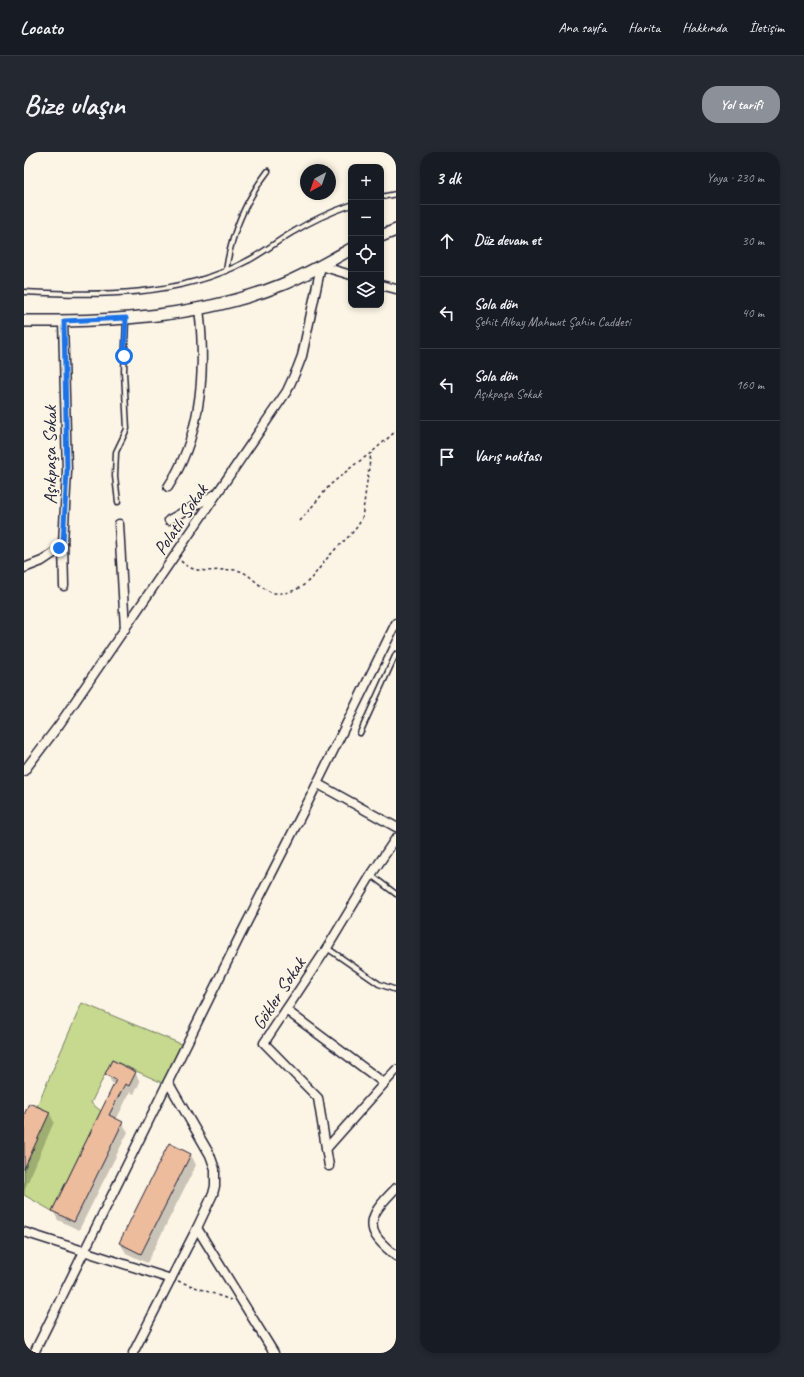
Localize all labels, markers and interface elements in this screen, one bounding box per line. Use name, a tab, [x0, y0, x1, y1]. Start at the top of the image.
text: Locato	[20, 16, 63, 40]
text: Ana sayfa	[559, 19, 606, 36]
text: Harita	[628, 19, 660, 36]
text: Hakkında	[682, 19, 727, 36]
text: İletişim	[749, 19, 784, 36]
button: Yol tarifi	[702, 86, 780, 123]
text: Bize ulaşın	[24, 87, 125, 122]
north arrow	[300, 164, 336, 200]
map controls	[348, 164, 384, 308]
button: +	[348, 164, 384, 200]
text: 3 dk	[436, 168, 461, 189]
text: Yaya · 230 m	[707, 170, 764, 186]
button: −	[348, 200, 384, 236]
icon: ahead	[436, 230, 458, 252]
text: Düz devam et	[474, 231, 541, 250]
text: 30 m	[742, 233, 764, 249]
button: locate	[348, 236, 384, 272]
button: layers	[348, 272, 384, 308]
text: Sola dön	[474, 295, 517, 314]
icon: left	[436, 302, 458, 324]
text: 40 m	[742, 305, 764, 321]
text: Şehit Albay Mahmut Şahin Caddesi	[474, 314, 630, 330]
route start	[115, 347, 133, 365]
text: Sola dön	[474, 367, 517, 386]
icon: left	[436, 374, 458, 396]
text: 160 m	[736, 377, 764, 393]
text: Aşıkpaşa Sokak	[474, 386, 542, 402]
street label: Aşıkpaşa Sokak	[38, 404, 62, 504]
icon: arrive	[436, 446, 458, 468]
text: Varış noktası	[474, 447, 541, 466]
street label: Polatlı Sokak	[148, 479, 214, 560]
route end	[50, 539, 68, 557]
street label: Gökler Sokak	[247, 952, 312, 1034]

